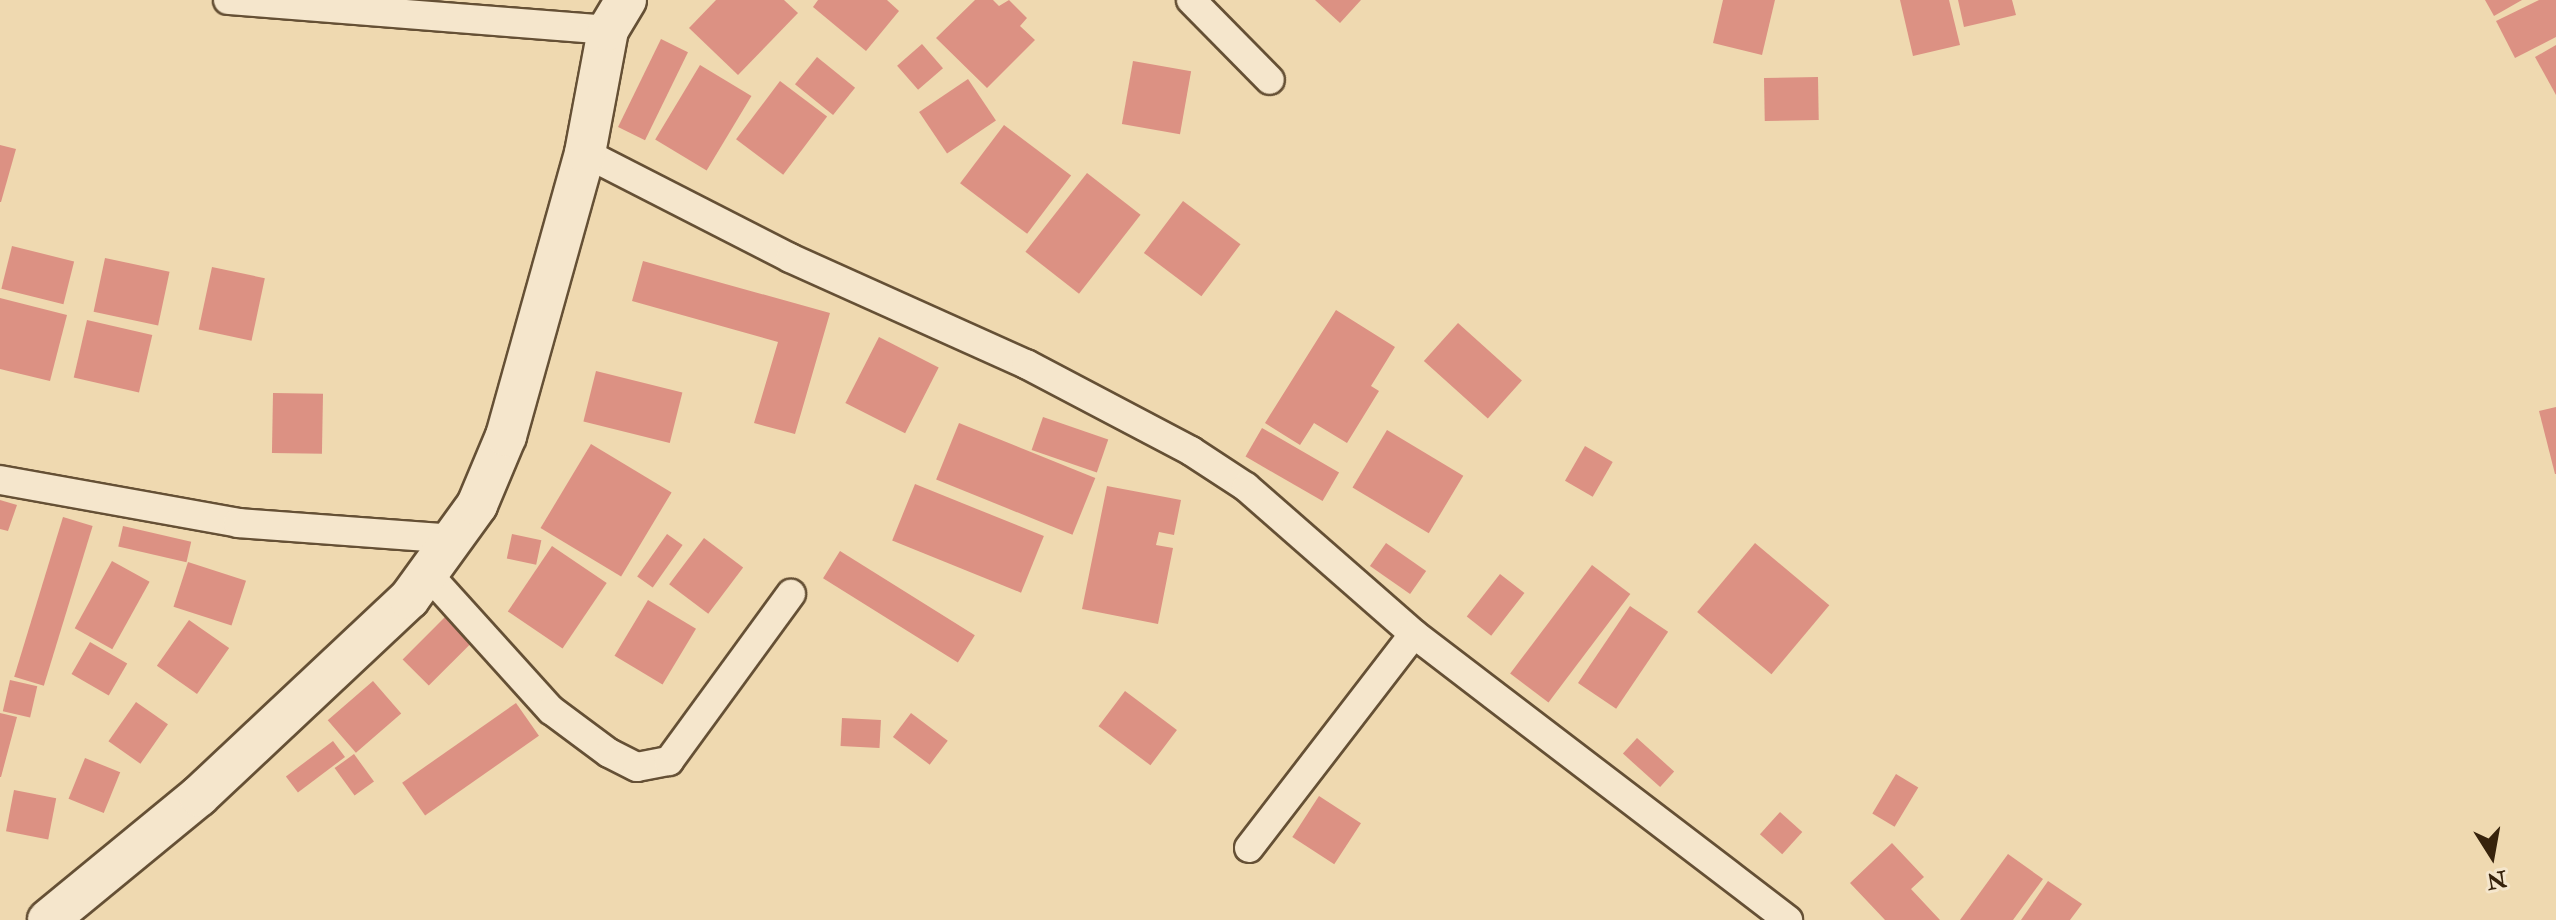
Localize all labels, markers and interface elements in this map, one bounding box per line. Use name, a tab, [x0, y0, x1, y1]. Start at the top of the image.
north arrow	[2452, 816, 2532, 896]
text: N	[2484, 864, 2509, 895]

